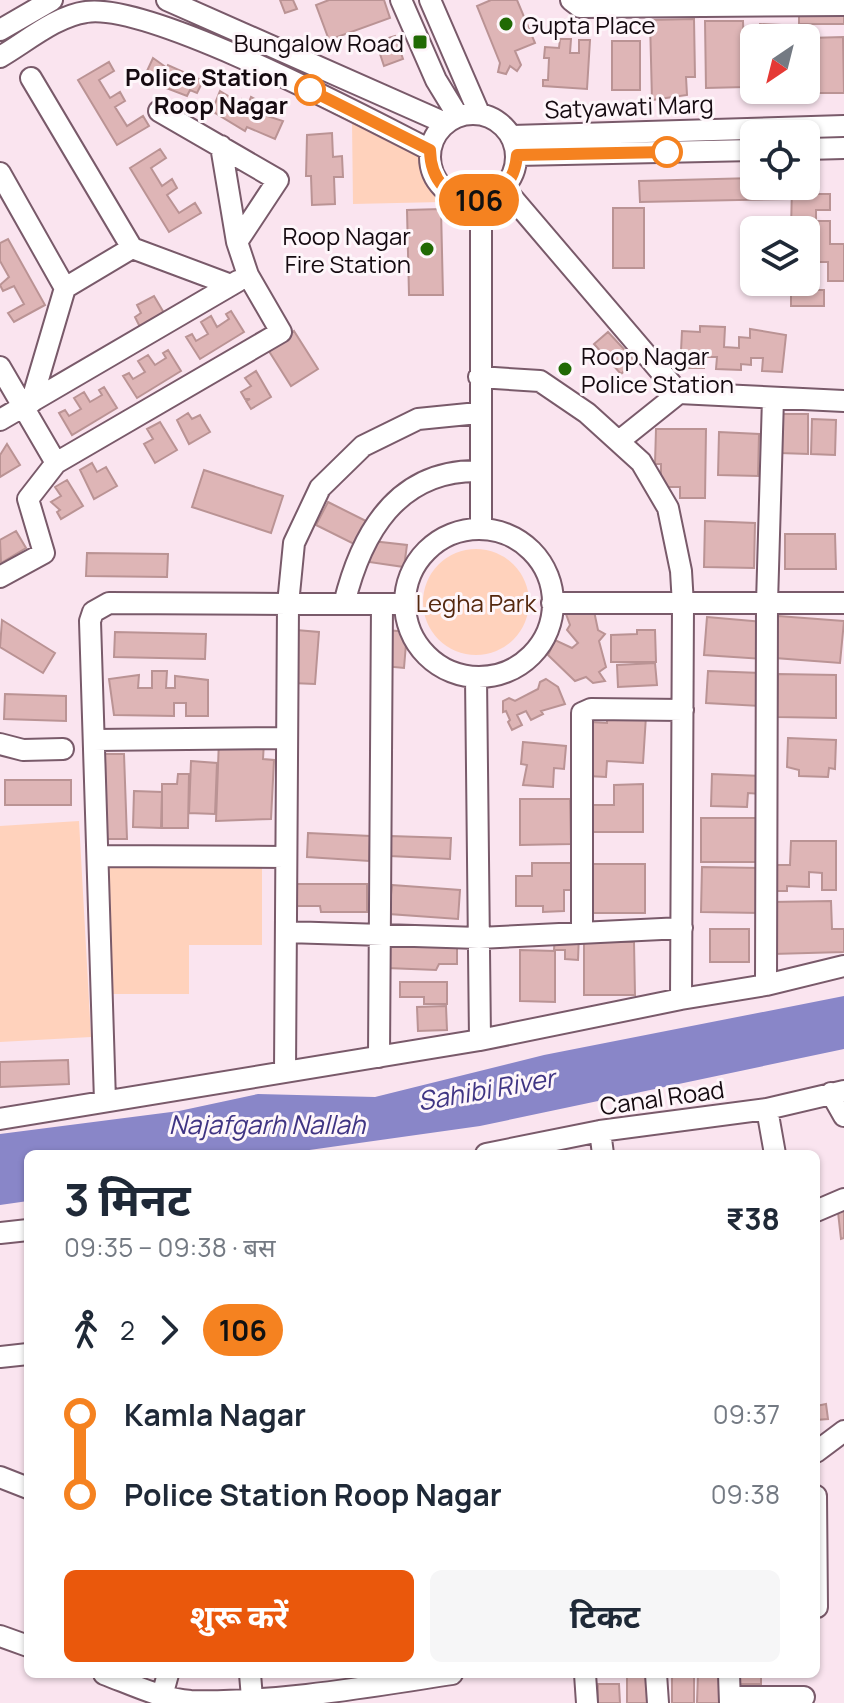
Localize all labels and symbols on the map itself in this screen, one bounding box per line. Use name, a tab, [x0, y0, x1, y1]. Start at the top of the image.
place label: Gupta Place	[522, 8, 656, 41]
marker: Gupta Place	[497, 15, 515, 33]
north arrow	[740, 24, 820, 104]
place label: Bungalow Road	[234, 26, 404, 59]
marker: Bungalow Road	[411, 33, 429, 51]
place label: Police Station Roop Nagar	[125, 60, 288, 121]
marker: Police Station Roop Nagar	[295, 75, 325, 105]
street label: Satyawati Marg	[544, 87, 714, 125]
unlabelled marker	[652, 137, 682, 167]
line badge: 106	[433, 174, 525, 226]
place label: Roop Nagar Fire Station	[283, 219, 411, 280]
marker: Roop Nagar Fire Station	[418, 240, 436, 258]
place label: Roop Nagar Police Station	[581, 339, 734, 400]
marker: Roop Nagar Police Station	[556, 360, 574, 378]
park label: Legha Park	[416, 586, 537, 619]
water label: Sahibi River	[415, 1059, 561, 1119]
street label: Canal Road	[598, 1072, 726, 1122]
water label: Najafgarh Nallah	[169, 1106, 367, 1142]

